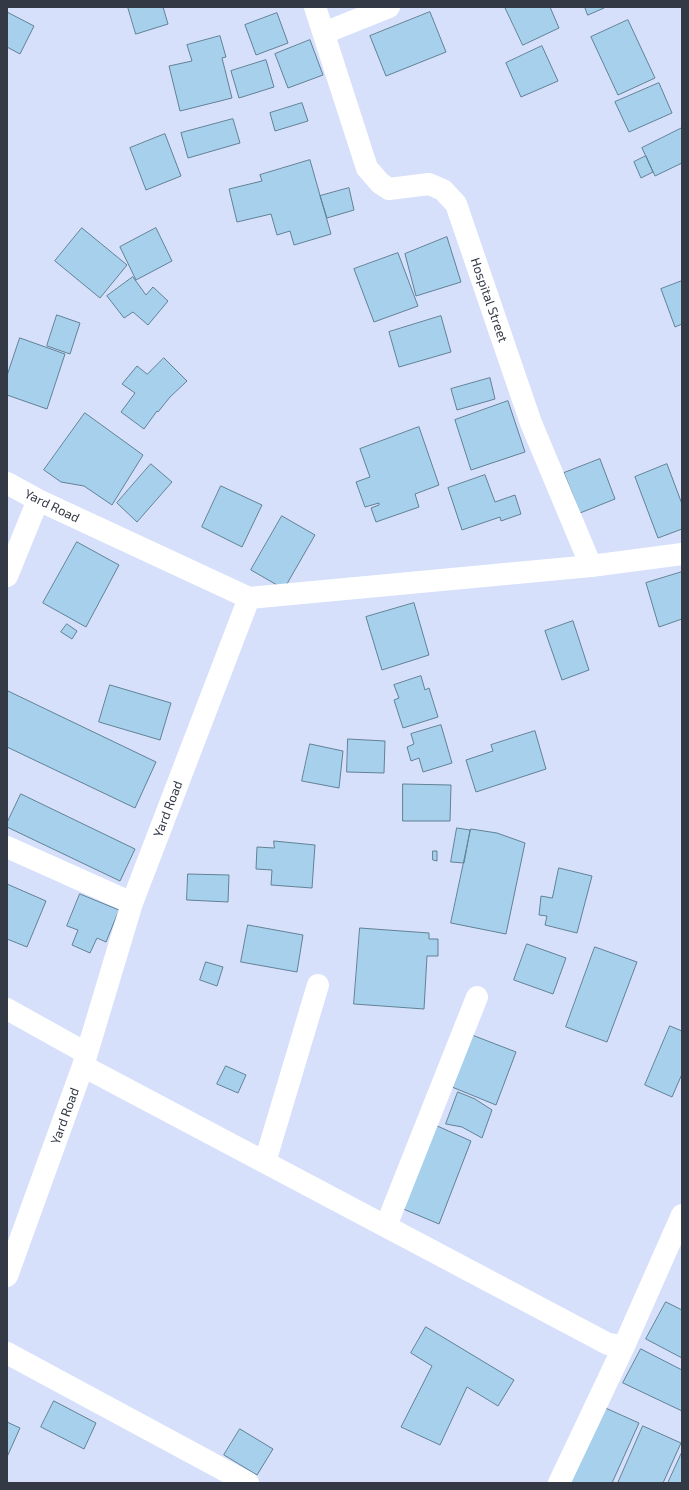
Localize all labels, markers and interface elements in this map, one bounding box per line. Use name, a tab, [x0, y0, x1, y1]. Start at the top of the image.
street label: Hospital Street	[467, 256, 511, 344]
street label: Yard Road	[22, 486, 82, 526]
street label: Yard Road	[150, 779, 186, 839]
street label: Yard Road	[48, 1086, 82, 1146]

